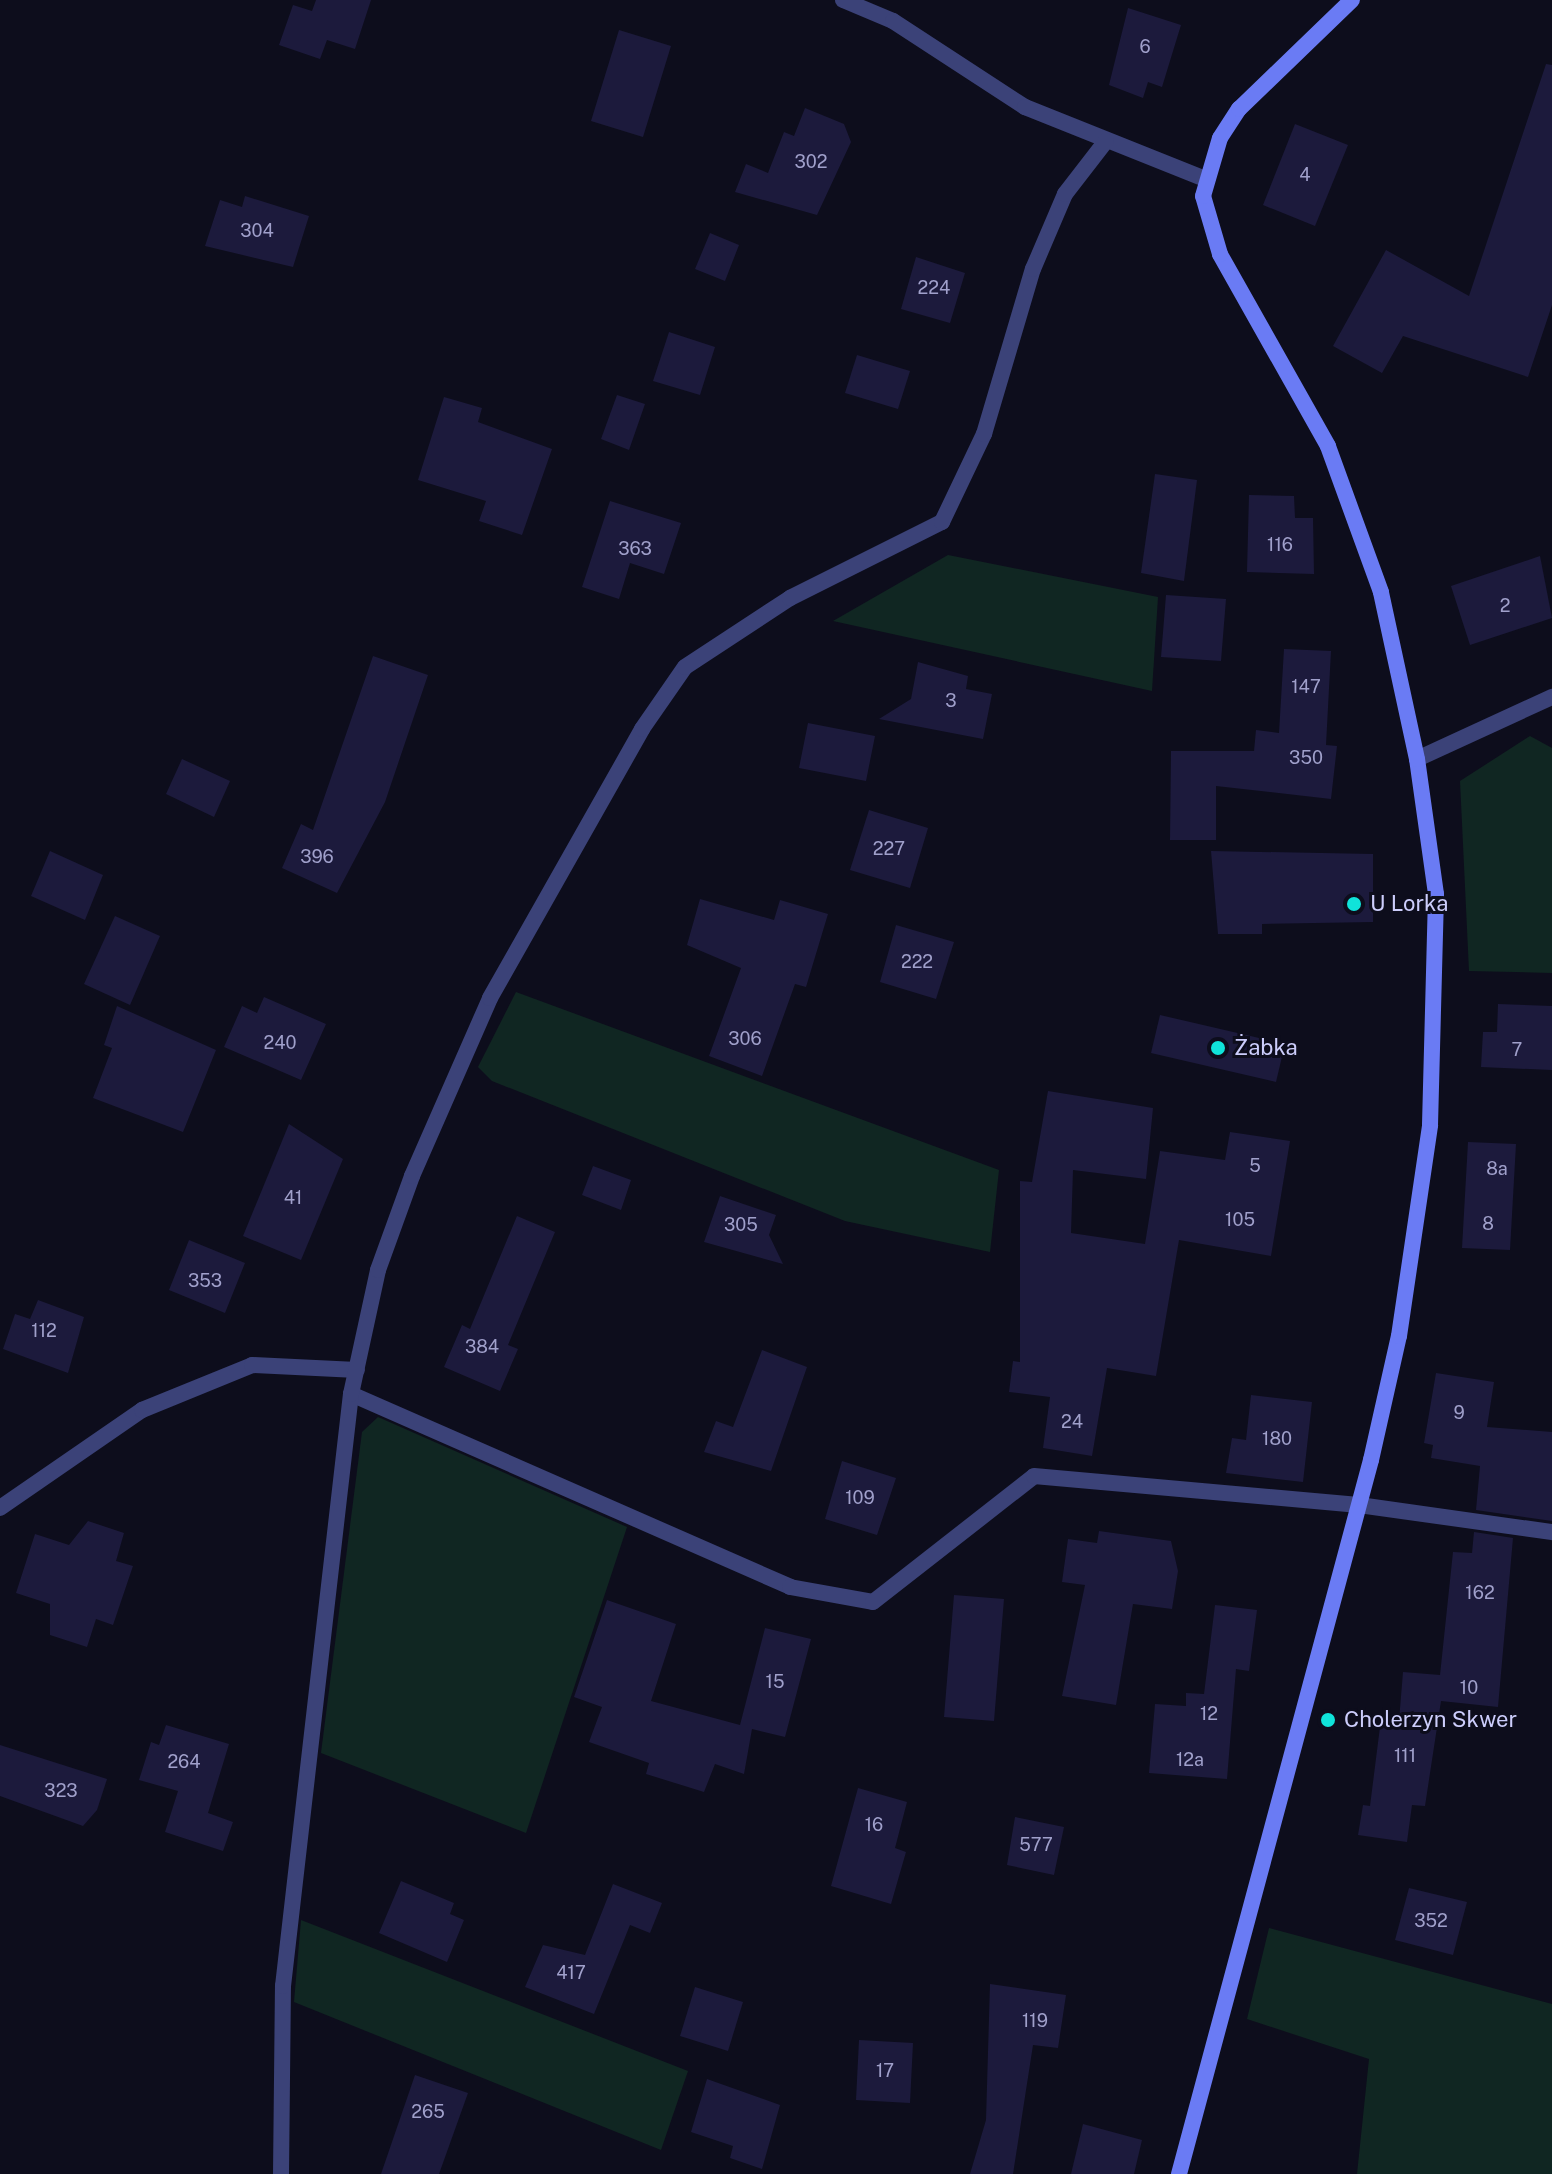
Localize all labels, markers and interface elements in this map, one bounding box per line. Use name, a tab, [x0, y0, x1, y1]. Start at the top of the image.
house number: 6	[1139, 36, 1151, 58]
house number: 302	[795, 151, 827, 173]
house number: 4	[1299, 164, 1311, 186]
house number: 304	[240, 220, 274, 242]
house number: 224	[918, 277, 950, 299]
house number: 116	[1267, 534, 1293, 556]
house number: 363	[618, 538, 652, 560]
house number: 2	[1500, 595, 1510, 617]
house number: 147	[1291, 676, 1321, 698]
house number: 3	[945, 690, 957, 712]
house number: 350	[1289, 747, 1323, 769]
house number: 227	[873, 838, 905, 860]
house number: 396	[300, 846, 334, 868]
place label: U Lorka	[1370, 891, 1448, 917]
marker: U Lorka	[1345, 895, 1363, 913]
house number: 222	[901, 951, 933, 973]
house number: 306	[728, 1028, 762, 1050]
house number: 240	[263, 1032, 297, 1054]
place label: Żabka	[1234, 1035, 1298, 1061]
marker: Żabka	[1209, 1039, 1227, 1057]
house number: 7	[1512, 1039, 1522, 1061]
house number: 5	[1249, 1155, 1261, 1177]
house number: 8a	[1486, 1158, 1508, 1180]
house number: 41	[284, 1187, 302, 1209]
house number: 105	[1225, 1209, 1255, 1231]
house number: 8	[1482, 1213, 1494, 1235]
house number: 305	[724, 1214, 758, 1236]
house number: 353	[188, 1270, 222, 1292]
house number: 112	[31, 1320, 57, 1342]
house number: 384	[465, 1336, 499, 1358]
house number: 9	[1453, 1402, 1465, 1424]
house number: 24	[1061, 1411, 1083, 1433]
house number: 180	[1262, 1428, 1292, 1450]
house number: 109	[845, 1487, 875, 1509]
house number: 162	[1465, 1582, 1495, 1604]
house number: 15	[766, 1671, 784, 1693]
house number: 10	[1460, 1677, 1478, 1699]
house number: 12	[1200, 1703, 1218, 1725]
place label: Cholerzyn Skwer	[1344, 1707, 1517, 1733]
marker: Cholerzyn Skwer	[1319, 1711, 1337, 1729]
house number: 111	[1394, 1745, 1416, 1767]
house number: 12a	[1176, 1749, 1204, 1771]
house number: 264	[167, 1751, 201, 1773]
house number: 323	[44, 1780, 78, 1802]
house number: 16	[865, 1814, 883, 1836]
house number: 577	[1019, 1834, 1053, 1856]
house number: 352	[1414, 1910, 1448, 1932]
house number: 417	[556, 1962, 586, 1984]
house number: 119	[1022, 2010, 1048, 2032]
house number: 17	[876, 2060, 894, 2082]
house number: 265	[411, 2101, 445, 2123]

